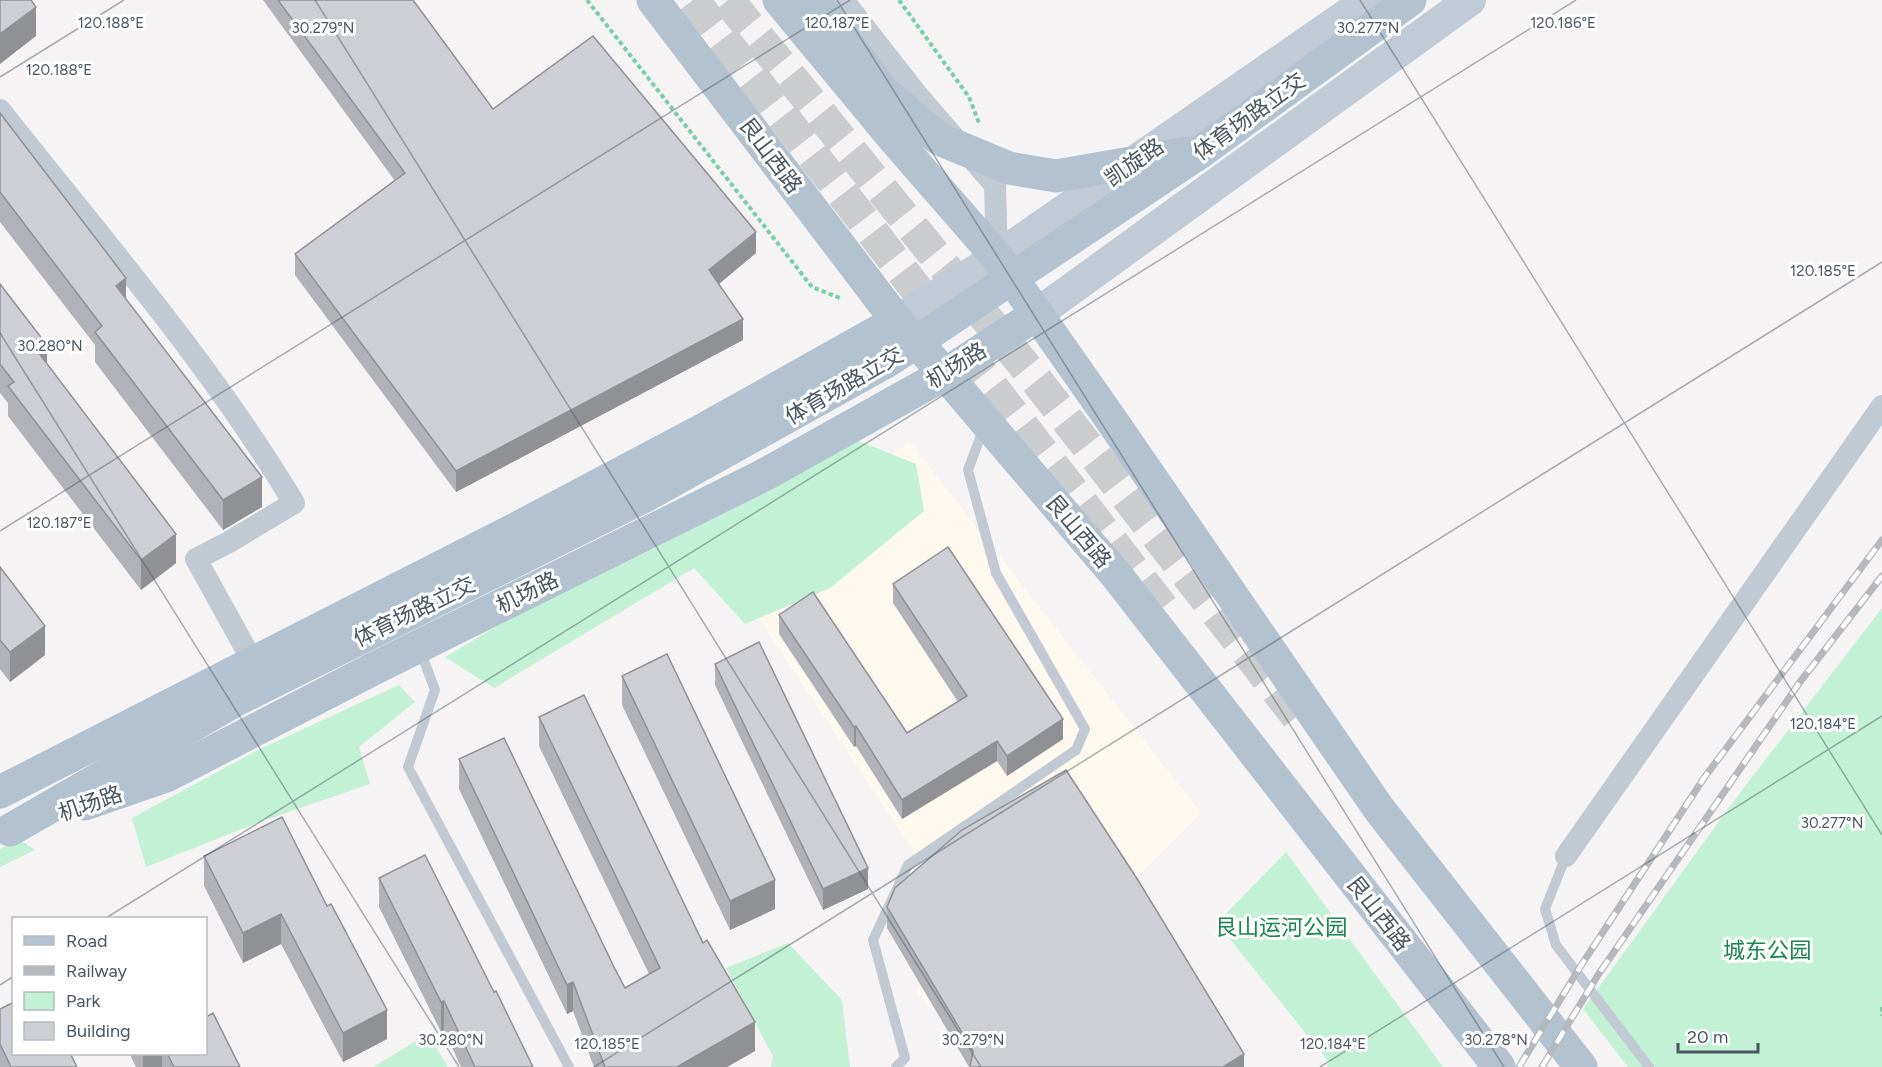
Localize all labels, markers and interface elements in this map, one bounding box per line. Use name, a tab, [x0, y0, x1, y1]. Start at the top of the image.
text: 120.188°E	[78, 14, 144, 32]
text: 120.187°E	[804, 14, 870, 32]
text: 120.186°E	[1530, 14, 1596, 32]
text: 30.279°N	[292, 19, 354, 37]
text: 30.277°N	[1337, 19, 1399, 37]
text: 120.188°E	[26, 61, 92, 79]
street label: 体育场路立交	[1188, 67, 1311, 166]
street label: 艮山西路	[733, 112, 808, 199]
street label: 凯旋路	[1100, 132, 1169, 192]
text: 120.185°E	[1790, 262, 1856, 280]
street label: 机场路	[921, 336, 991, 394]
text: 30.280°N	[17, 337, 83, 355]
street label: 体育场路立交	[780, 341, 908, 430]
street label: 艮山西路	[1040, 489, 1117, 574]
text: 120.187°E	[26, 514, 92, 532]
street label: 机场路	[492, 566, 563, 619]
street label: 体育场路立交	[349, 570, 479, 653]
text: 120.184°E	[1790, 715, 1856, 733]
street label: 机场路	[55, 780, 126, 827]
text: 30.277°N	[1801, 814, 1863, 832]
street label: 艮山西路	[1341, 870, 1416, 956]
park label: 艮山运河公园	[1215, 914, 1347, 941]
legend	[12, 917, 207, 1055]
text: Road	[66, 930, 107, 952]
park label: 城东公园	[1723, 937, 1811, 964]
text: Railway	[66, 960, 128, 982]
text: Park	[66, 990, 101, 1012]
scale bar	[1678, 1016, 1758, 1054]
text: Building	[66, 1020, 131, 1042]
text: 20 m	[1687, 1026, 1728, 1048]
text: 30.280°N	[418, 1031, 484, 1049]
text: 30.279°N	[942, 1031, 1004, 1049]
text: 30.278°N	[1464, 1031, 1528, 1049]
text: 120.185°E	[574, 1035, 640, 1053]
text: 120.184°E	[1300, 1035, 1366, 1053]

